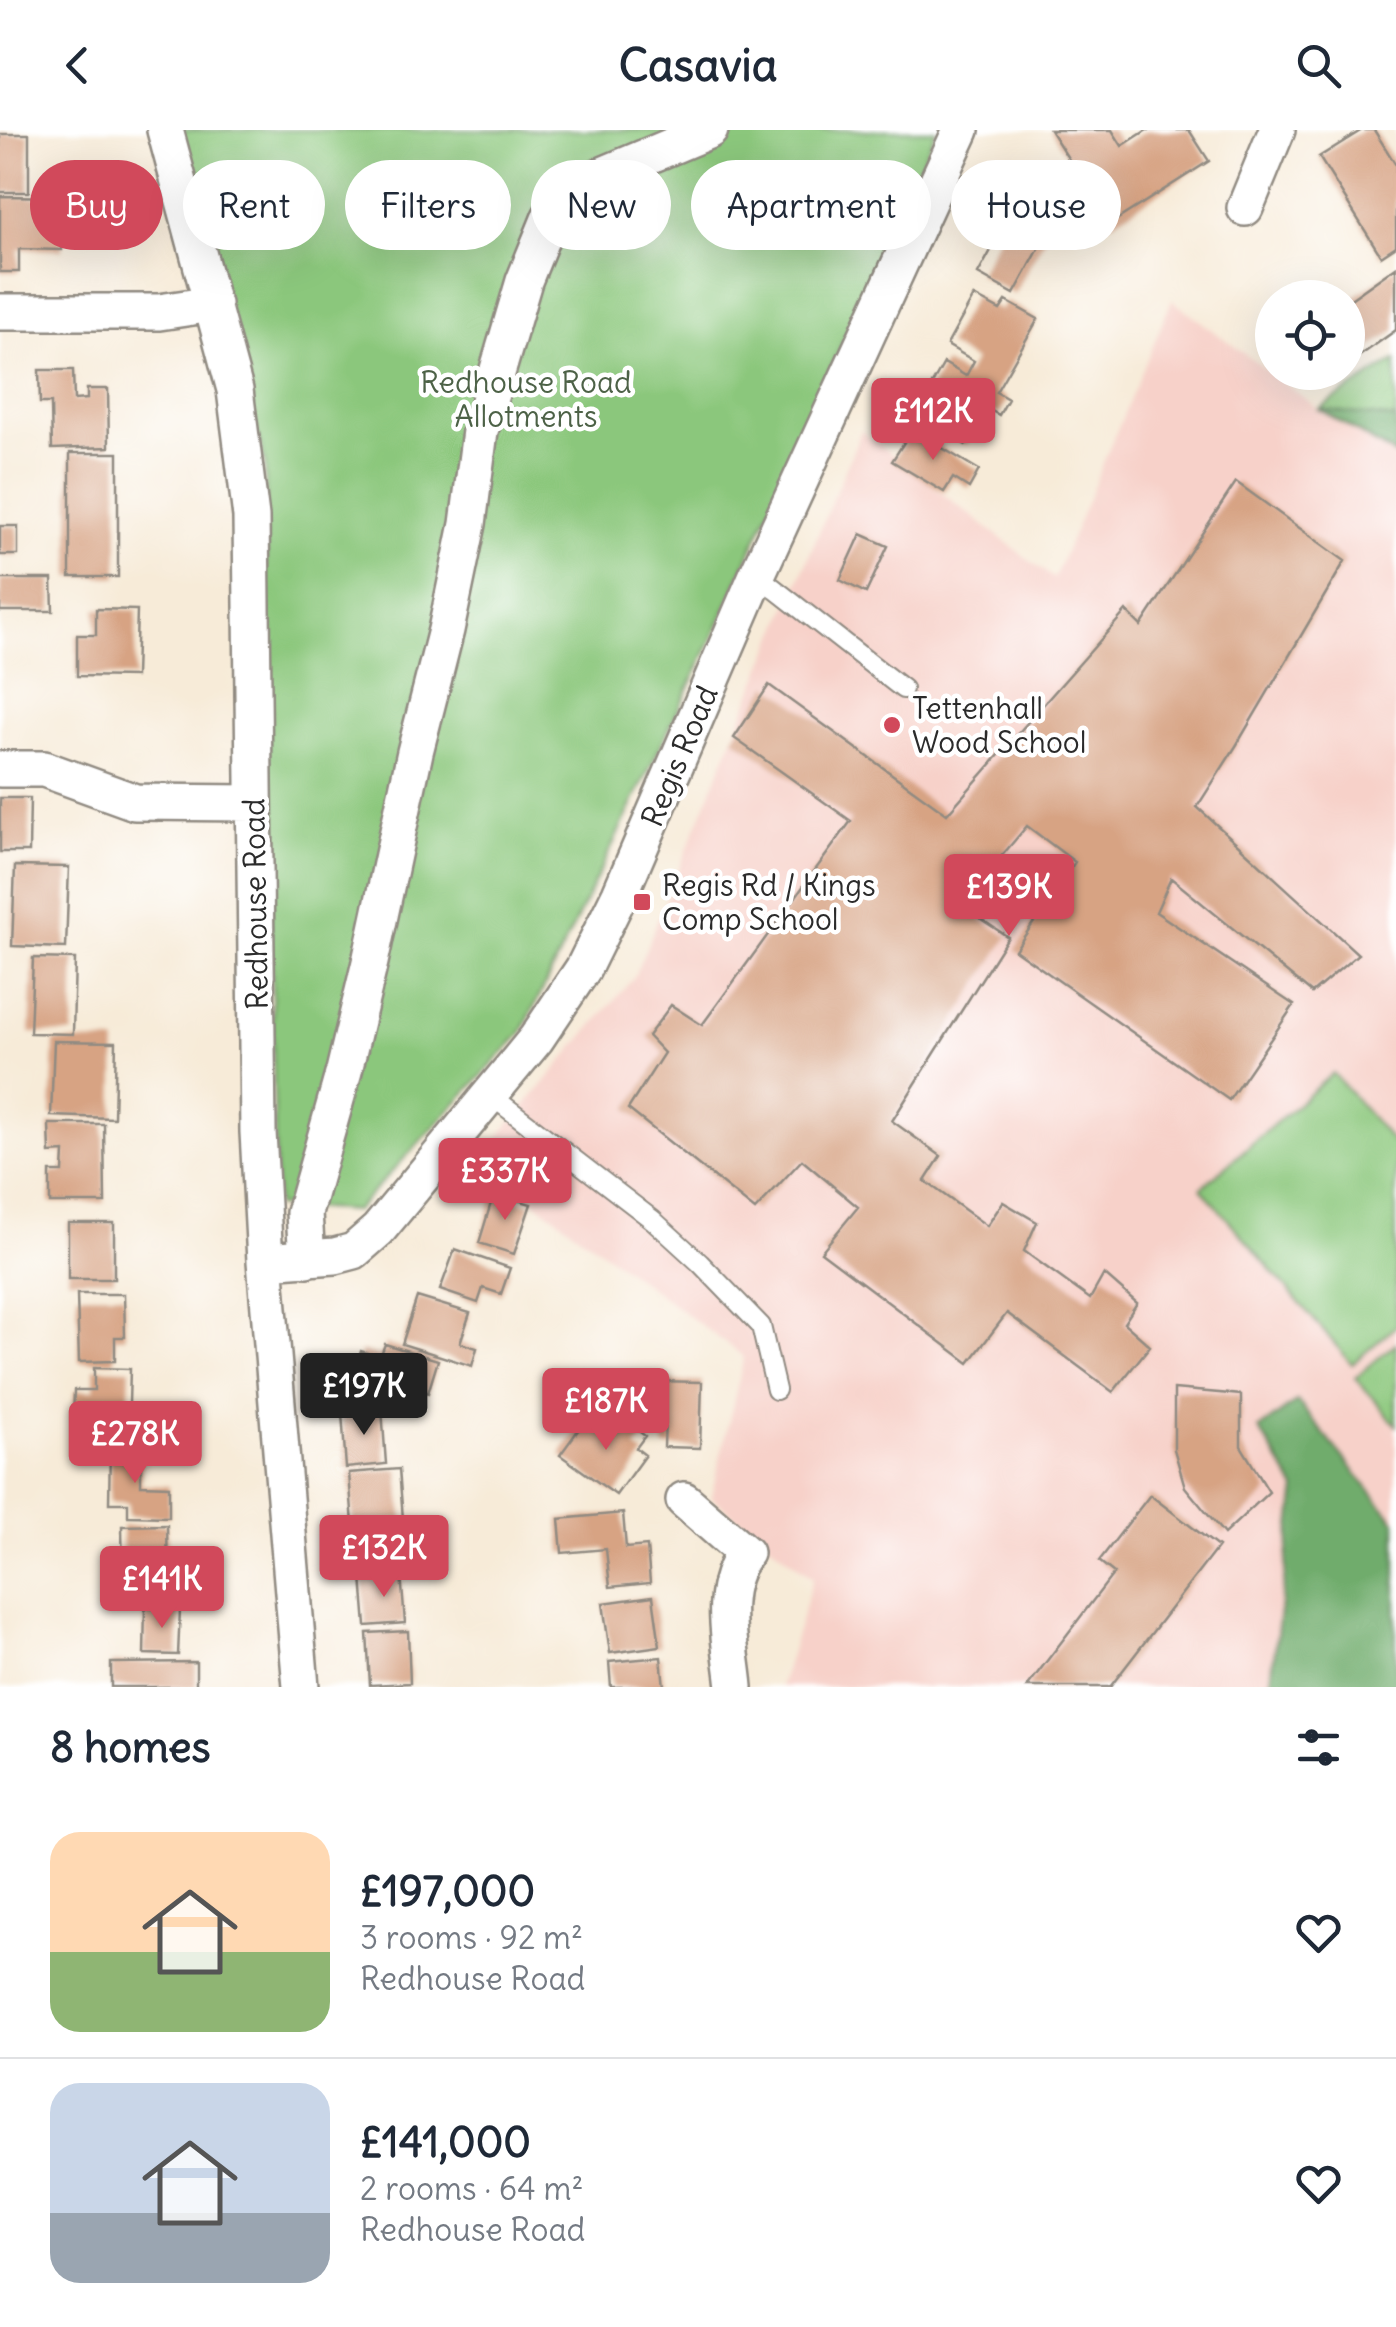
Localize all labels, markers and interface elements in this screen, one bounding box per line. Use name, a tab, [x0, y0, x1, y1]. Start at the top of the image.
text: Casavia	[619, 37, 777, 93]
icon: back	[50, 38, 105, 93]
icon: search	[1291, 38, 1346, 93]
chip: Buy	[30, 160, 163, 250]
chip: Rent	[183, 160, 325, 250]
chip: Filters	[345, 160, 511, 250]
chip: New	[531, 160, 671, 250]
chip: Apartment	[691, 160, 931, 250]
chip: House	[951, 160, 1121, 250]
map controls	[1255, 280, 1365, 390]
button: locate	[1255, 280, 1365, 390]
park label: Redhouse Road Allotments	[420, 363, 632, 435]
pin: £112K	[863, 378, 1003, 463]
text: £112K	[893, 390, 973, 431]
street label: Regis Road	[632, 680, 726, 832]
place label: Tettenhall Wood School	[912, 689, 1086, 761]
marker: Tettenhall Wood School	[881, 714, 903, 736]
street label: Redhouse Road	[234, 798, 276, 1010]
pin: £139K	[939, 854, 1079, 939]
place label: Regis Rd / Kings Comp School	[662, 866, 876, 938]
text: £139K	[966, 866, 1052, 907]
marker: Regis Rd / Kings Comp School	[631, 891, 653, 913]
pin: £337K	[435, 1138, 575, 1223]
text: £337K	[461, 1150, 549, 1191]
pin: £197K	[294, 1353, 434, 1438]
text: £197K	[322, 1365, 406, 1406]
pin: £187K	[536, 1368, 676, 1453]
text: £187K	[564, 1380, 648, 1421]
pin: £278K	[65, 1401, 205, 1486]
text: £278K	[91, 1413, 179, 1454]
pin: £132K	[314, 1515, 454, 1600]
text: £132K	[342, 1527, 426, 1568]
pin: £141K	[92, 1546, 232, 1631]
text: £141K	[122, 1558, 202, 1599]
icon: filters	[1291, 1720, 1346, 1775]
text: 8 homes	[50, 1721, 211, 1773]
text: £197,000	[360, 1865, 535, 1917]
icon: home	[130, 1872, 250, 1992]
icon: heart	[1291, 1905, 1346, 1960]
text: 3 rooms · 92 m²	[360, 1917, 583, 1958]
text: Redhouse Road	[360, 1958, 585, 1999]
text: £141,000	[360, 2116, 531, 2168]
icon: home	[130, 2123, 250, 2243]
icon: heart	[1291, 2156, 1346, 2211]
text: 2 rooms · 64 m²	[360, 2168, 583, 2209]
text: Redhouse Road	[360, 2209, 585, 2250]

